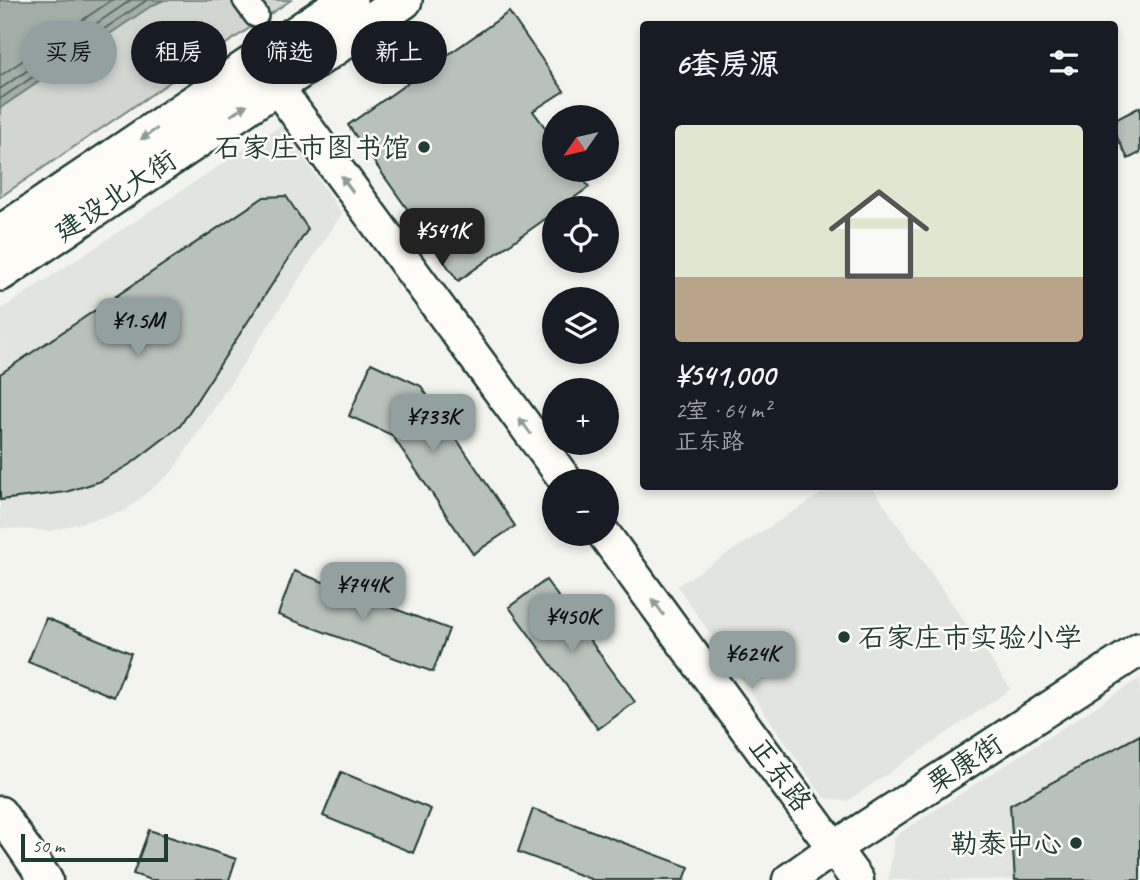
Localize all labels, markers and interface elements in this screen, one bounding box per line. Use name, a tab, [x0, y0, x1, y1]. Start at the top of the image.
chip: 买房	[21, 21, 117, 84]
chip: 租房	[131, 21, 227, 84]
chip: 筛选	[241, 21, 337, 84]
chip: 新上	[351, 21, 447, 84]
icon: filters	[1045, 44, 1083, 82]
text: 6套房源	[675, 45, 779, 83]
one-way arrow	[230, 104, 249, 117]
north arrow	[542, 105, 620, 182]
map controls	[542, 105, 619, 546]
one-way arrow	[140, 127, 158, 141]
place label: 石家庄市图书馆	[214, 130, 410, 165]
marker: 石家庄市图书馆	[416, 139, 432, 155]
street label: 建设北大街	[47, 142, 183, 249]
icon: home	[816, 171, 942, 297]
one-way arrow	[340, 174, 354, 193]
button: locate	[542, 196, 619, 273]
pin: ¥541K	[393, 208, 491, 268]
text: ¥541K	[416, 216, 468, 245]
button: layers	[542, 287, 619, 364]
pin: ¥1.5M	[89, 298, 187, 358]
text: ¥1.5M	[112, 306, 164, 335]
text: ¥541,000	[675, 356, 775, 394]
button: +	[542, 378, 619, 455]
pin: ¥733K	[384, 394, 482, 454]
text: 2室 · 64 m²	[675, 396, 770, 425]
text: ¥733K	[407, 402, 460, 431]
one-way arrow	[519, 417, 533, 435]
text: 正东路	[675, 427, 744, 456]
button: −	[542, 469, 619, 546]
pin: ¥744K	[314, 562, 412, 622]
text: ¥744K	[337, 570, 390, 599]
pin: ¥450K	[523, 594, 621, 654]
one-way arrow	[651, 598, 665, 616]
text: ¥450K	[546, 602, 598, 631]
place label: 石家庄市实验小学	[858, 620, 1082, 655]
marker: 石家庄市实验小学	[836, 629, 852, 645]
pin: ¥624K	[703, 632, 801, 691]
text: ¥624K	[725, 639, 779, 668]
street label: 栗康街	[920, 726, 1009, 801]
street label: 正东路	[742, 730, 819, 819]
place label: 勒泰中心	[950, 826, 1062, 861]
scale bar	[21, 831, 168, 863]
text: 50 m	[32, 834, 64, 858]
marker: 勒泰中心	[1068, 835, 1084, 851]

